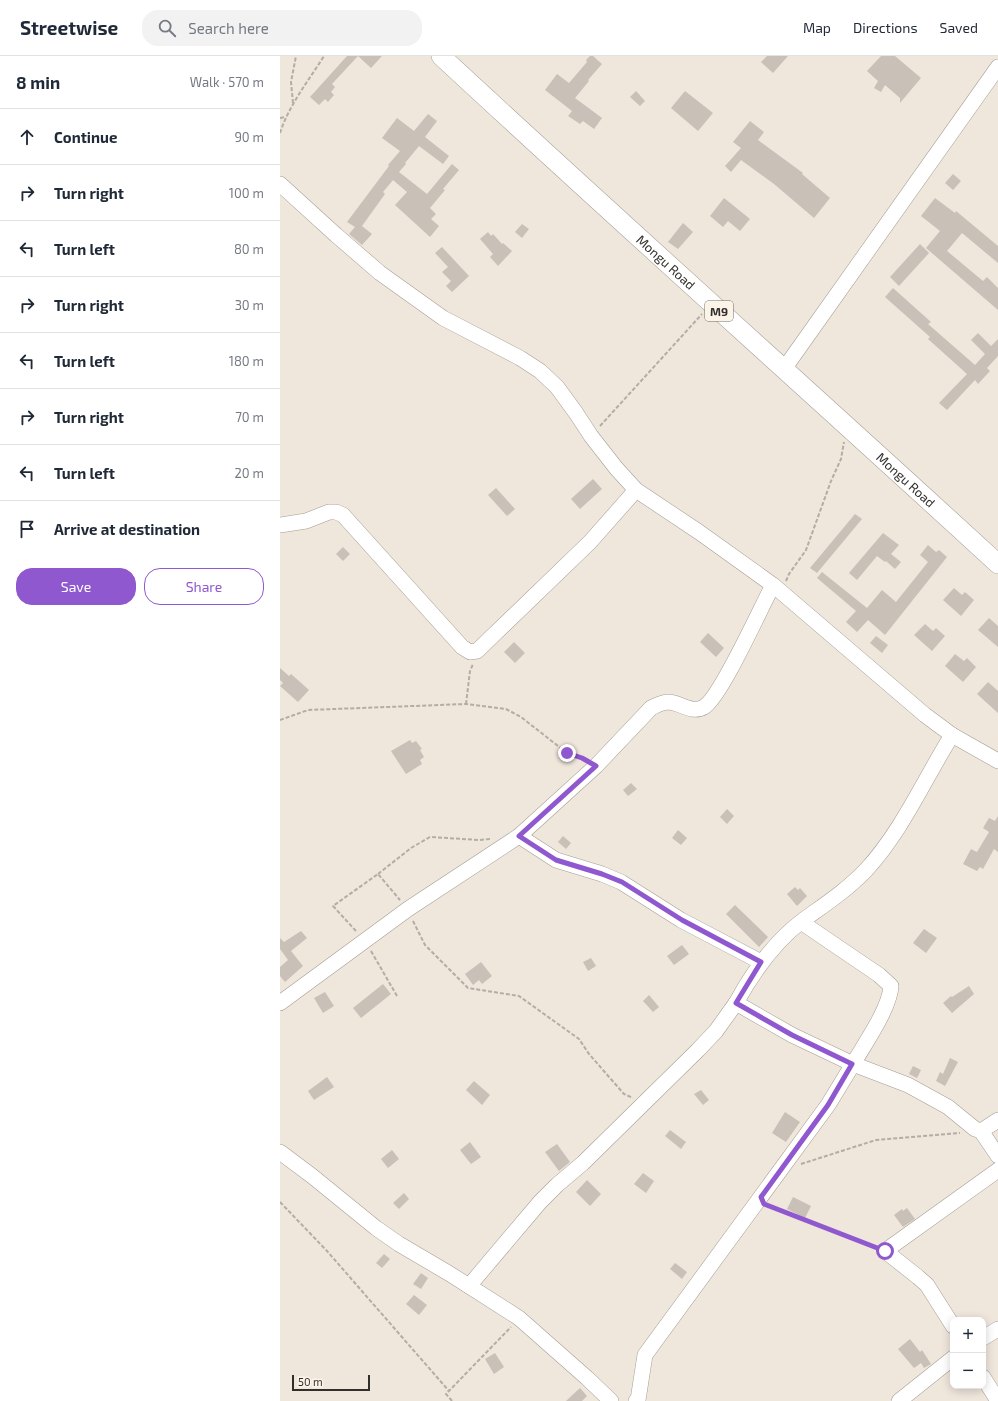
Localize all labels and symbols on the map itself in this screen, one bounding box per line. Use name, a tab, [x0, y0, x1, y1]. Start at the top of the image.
street label: Mongu Road	[633, 231, 699, 293]
road number: M9	[705, 301, 733, 321]
street label: Mongu Road	[873, 449, 939, 511]
route end	[558, 744, 576, 762]
route start	[876, 1242, 894, 1260]
scale bar	[292, 1373, 370, 1392]

